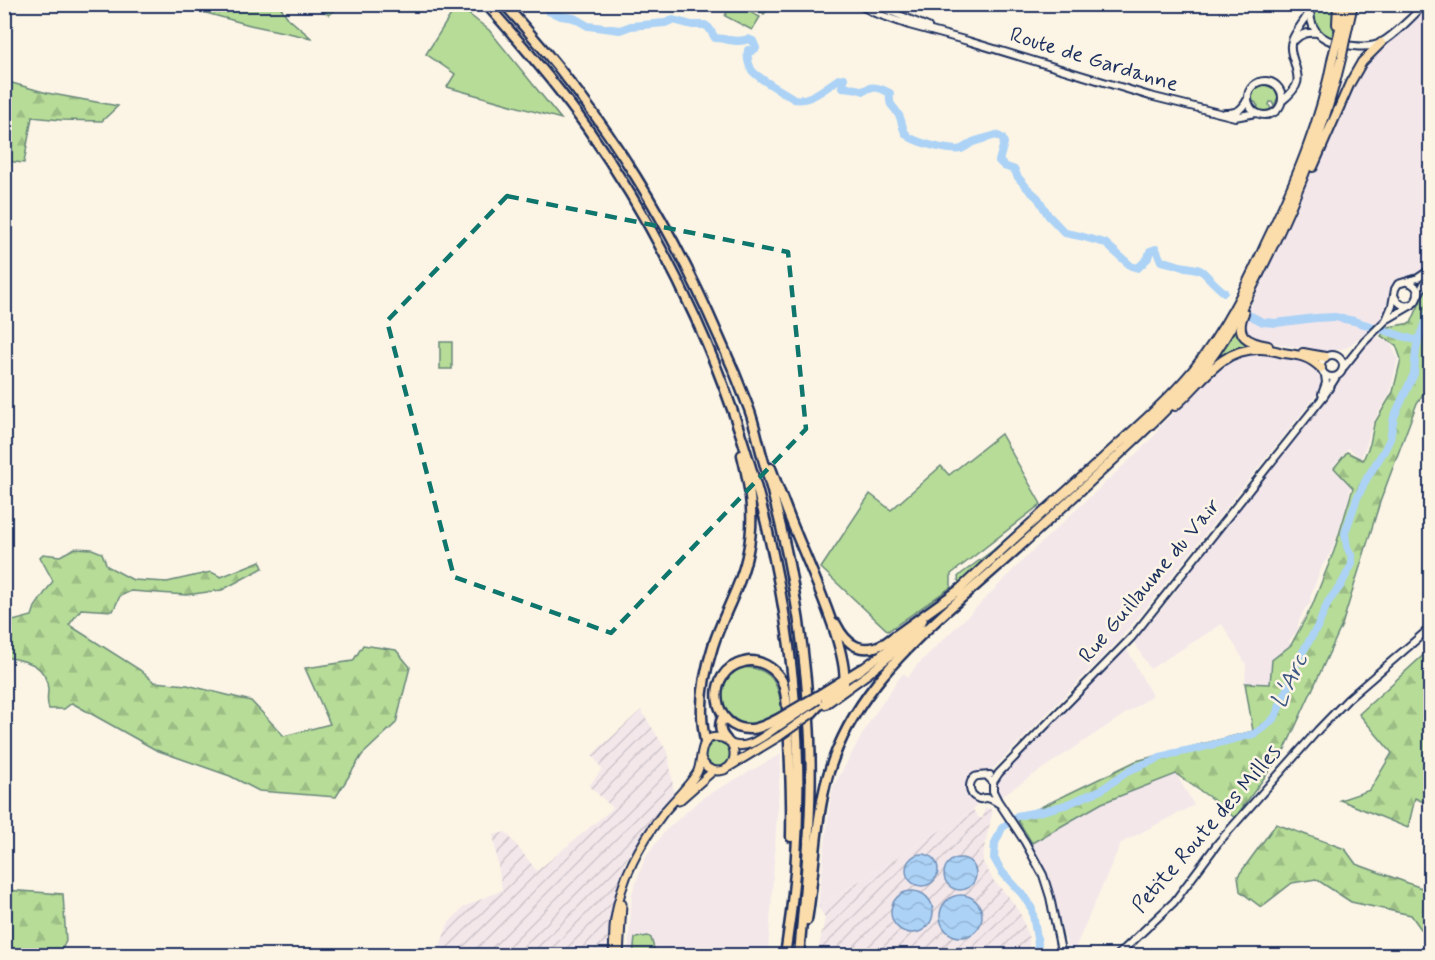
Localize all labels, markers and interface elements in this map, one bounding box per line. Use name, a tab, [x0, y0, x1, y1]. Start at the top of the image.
street label: Route de Gardanne	[1006, 21, 1182, 99]
street label: Rue Guillaume du Vair	[1073, 493, 1227, 669]
water label: L'Arc	[1264, 648, 1316, 713]
street label: Petite Route des Milles	[1126, 739, 1288, 919]

